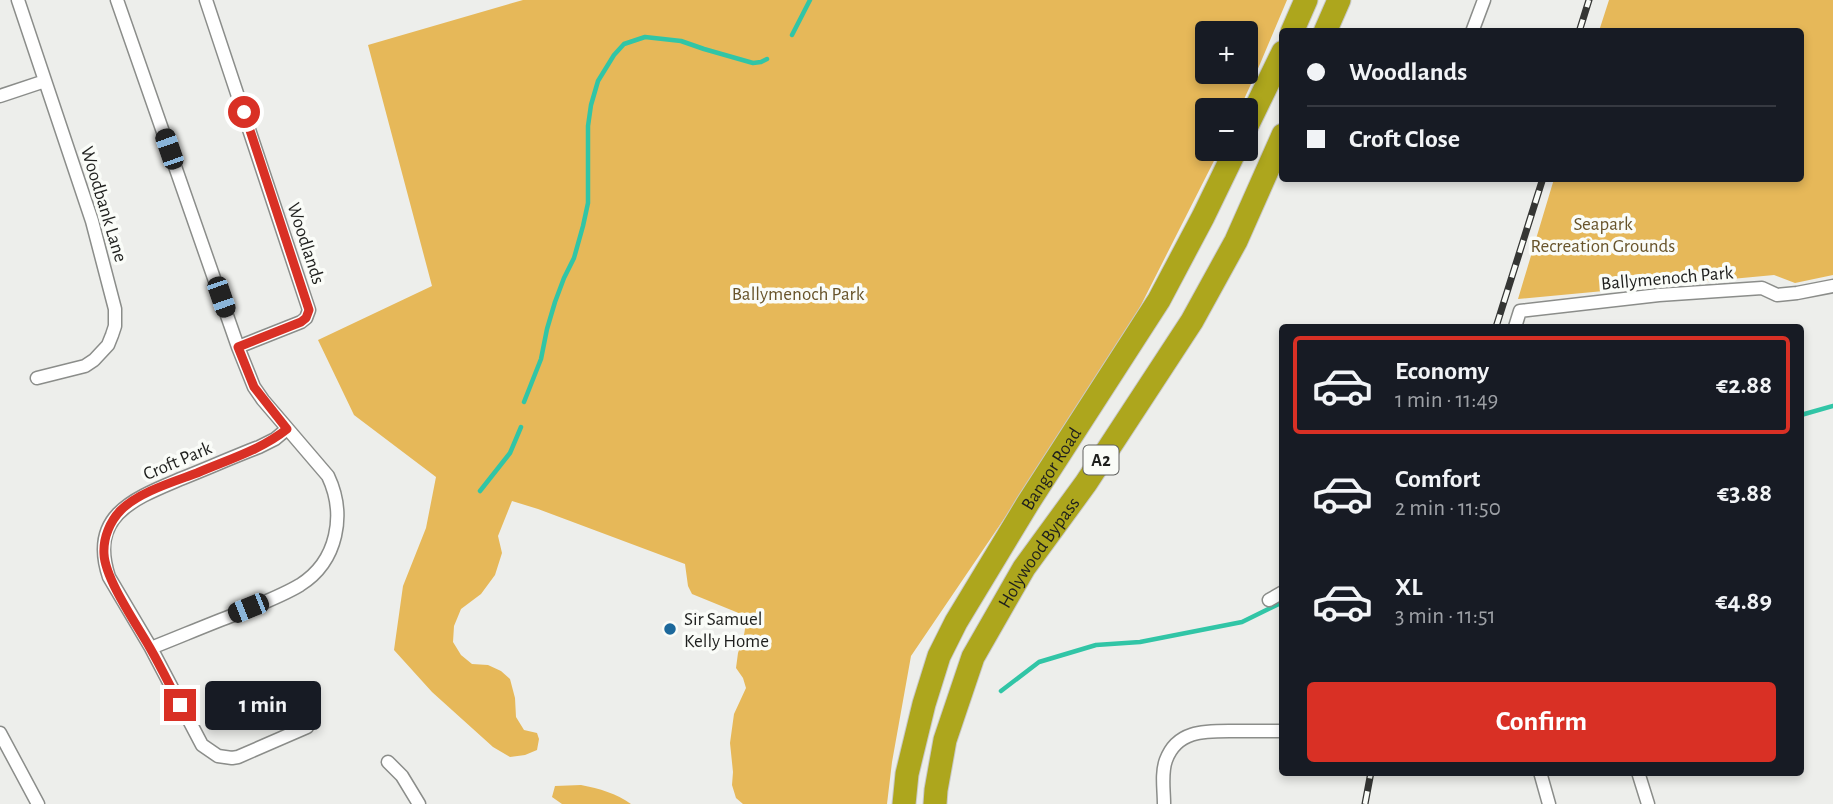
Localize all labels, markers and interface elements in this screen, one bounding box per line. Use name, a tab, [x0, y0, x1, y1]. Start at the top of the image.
map controls	[1195, 21, 1258, 161]
button: +	[1195, 21, 1258, 84]
text: Woodlands	[1349, 59, 1467, 85]
route start	[228, 96, 260, 128]
button: −	[1195, 98, 1258, 161]
car	[153, 126, 186, 172]
text: Croft Close	[1349, 126, 1460, 152]
street label: Woodbank Lane	[77, 144, 130, 264]
street label: Woodlands	[283, 200, 328, 287]
park label: Seapark Recreation Grounds	[1531, 215, 1675, 256]
street label: Ballymenoch Park	[1600, 263, 1734, 294]
car	[205, 274, 238, 320]
park label: Ballymenoch Park	[732, 285, 865, 304]
icon: car	[1311, 354, 1374, 417]
text: Economy	[1395, 358, 1489, 384]
text: €2.88	[1716, 372, 1772, 398]
text: 1 min · 11:49	[1395, 389, 1498, 412]
street label: Bangor Road	[1018, 424, 1085, 514]
street label: Croft Park	[141, 438, 215, 484]
road number: A2	[1084, 446, 1118, 474]
icon: car	[1311, 462, 1374, 525]
text: Comfort	[1395, 466, 1480, 492]
text: €3.88	[1717, 480, 1772, 506]
street label: Holywood Bypass	[995, 494, 1084, 612]
text: 2 min · 11:50	[1395, 497, 1501, 520]
icon: car	[1311, 570, 1374, 633]
text: XL	[1395, 574, 1422, 600]
text: €4.89	[1715, 588, 1772, 614]
car	[225, 590, 272, 626]
text: 3 min · 11:51	[1395, 605, 1496, 628]
place label: Sir Samuel Kelly Home	[684, 610, 769, 651]
marker: Sir Samuel Kelly Home	[662, 621, 678, 637]
callout: 1 min	[204, 680, 320, 730]
button: Confirm	[1307, 682, 1776, 762]
route end	[164, 689, 196, 721]
text: 1 min	[239, 694, 287, 717]

